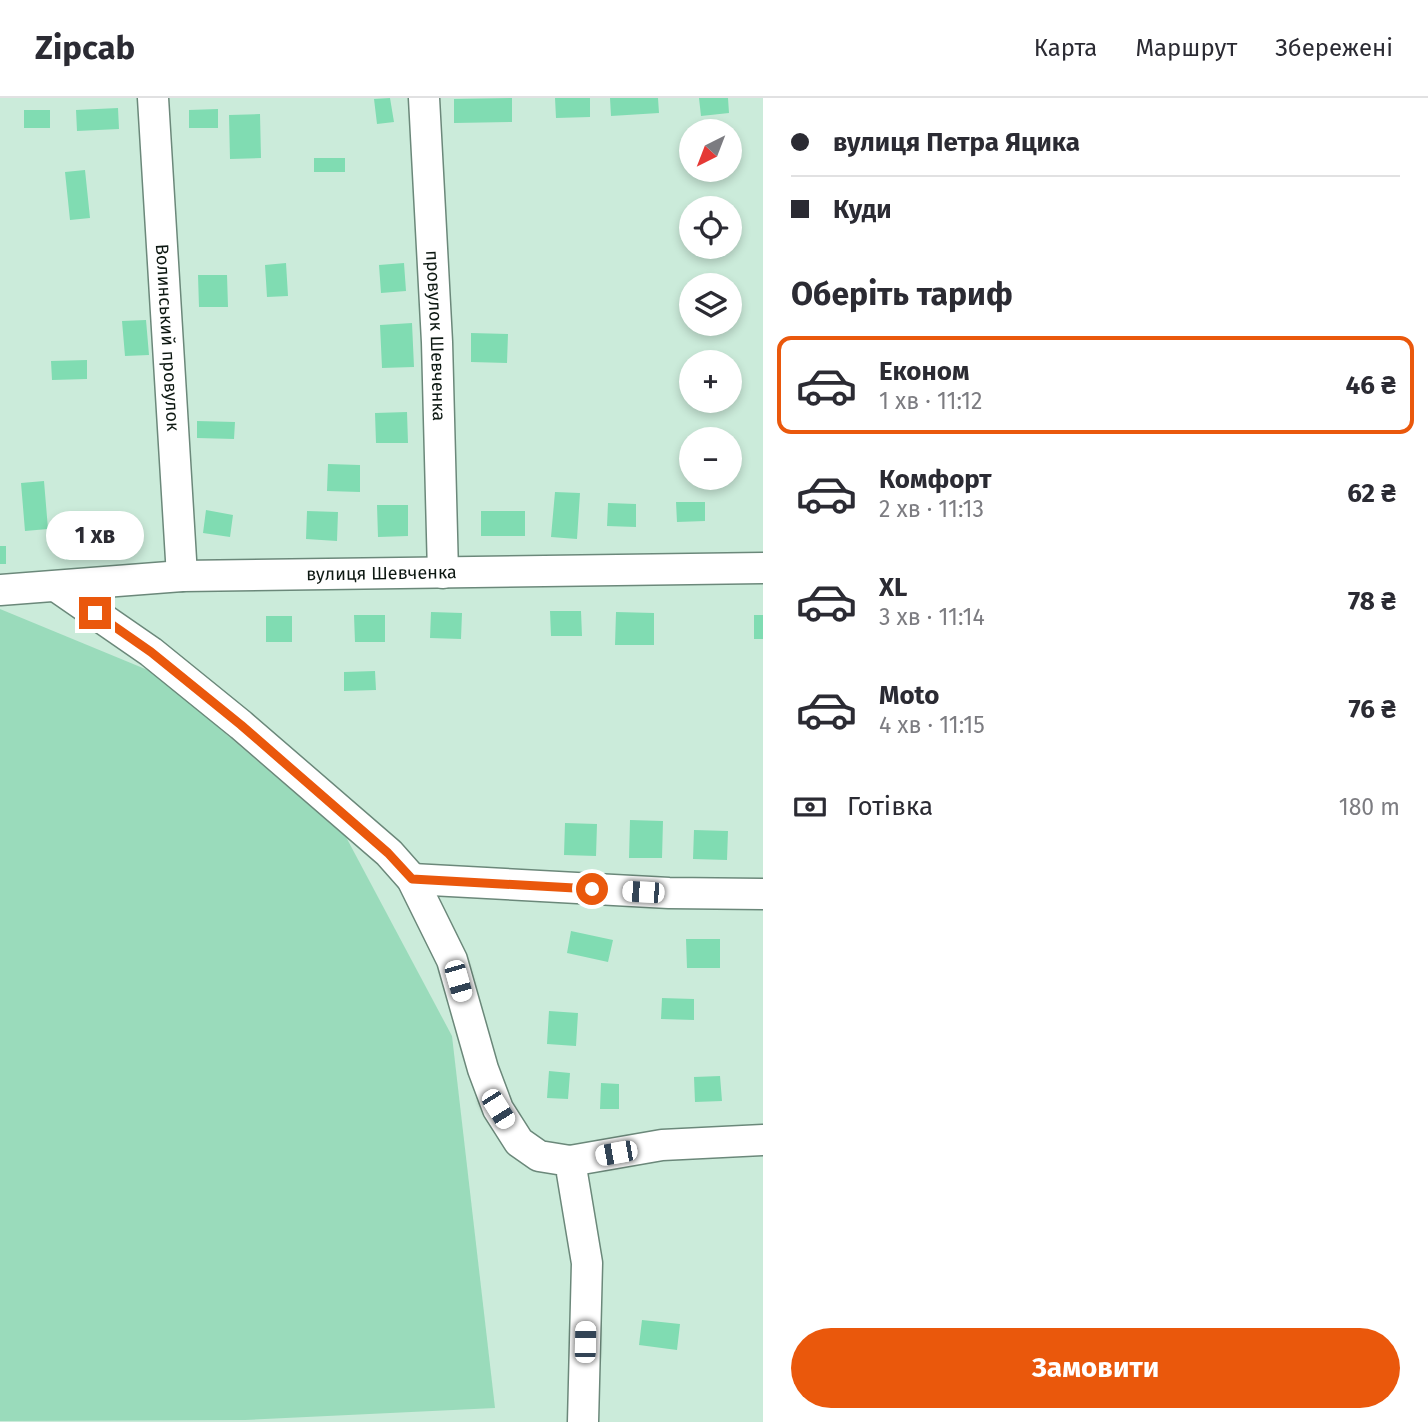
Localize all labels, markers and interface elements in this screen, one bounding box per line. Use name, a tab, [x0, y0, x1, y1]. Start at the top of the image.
text: Zipcab	[35, 28, 135, 68]
text: Карта	[1034, 34, 1097, 62]
text: Маршрут	[1135, 34, 1237, 62]
text: Збережені	[1275, 34, 1393, 62]
north arrow	[679, 119, 742, 182]
map controls	[679, 119, 742, 490]
text: вулиця Петра Яцика	[833, 127, 1080, 158]
text: Куди	[833, 194, 892, 225]
button: locate	[679, 196, 742, 259]
street label: Волинський провулок	[151, 243, 184, 432]
street label: провулок Шевченка	[421, 250, 450, 421]
button: layers	[679, 273, 742, 336]
text: Оберіть тариф	[791, 275, 1013, 313]
button: +	[679, 350, 742, 413]
icon: car	[795, 354, 858, 417]
text: Економ	[879, 356, 969, 387]
text: 46 ₴	[1346, 370, 1396, 401]
text: 1 хв · 11:12	[879, 387, 982, 415]
button: −	[679, 427, 742, 490]
icon: car	[795, 462, 858, 525]
text: Комфорт	[879, 464, 992, 495]
text: 62 ₴	[1347, 478, 1396, 509]
text: 2 хв · 11:13	[879, 495, 984, 523]
callout: 1 хв	[46, 512, 144, 560]
text: 1 хв	[75, 521, 115, 549]
street label: вулиця Шевченка	[306, 561, 457, 585]
icon: car	[795, 570, 858, 633]
text: XL	[879, 572, 907, 603]
text: 78 ₴	[1348, 586, 1396, 617]
route end	[79, 597, 111, 629]
text: 3 хв · 11:14	[879, 603, 985, 631]
icon: car	[795, 678, 858, 741]
text: Moto	[879, 680, 939, 711]
text: 76 ₴	[1349, 694, 1396, 725]
text: 4 хв · 11:15	[879, 711, 985, 739]
icon: cash	[791, 788, 829, 826]
text: Готівка	[847, 791, 933, 822]
text: 180 m	[1339, 793, 1400, 821]
route start	[576, 873, 608, 905]
car	[622, 880, 665, 904]
car	[443, 958, 474, 1004]
car	[478, 1086, 519, 1132]
car	[594, 1139, 639, 1167]
car	[575, 1321, 596, 1363]
button: Замовити	[791, 1328, 1400, 1408]

